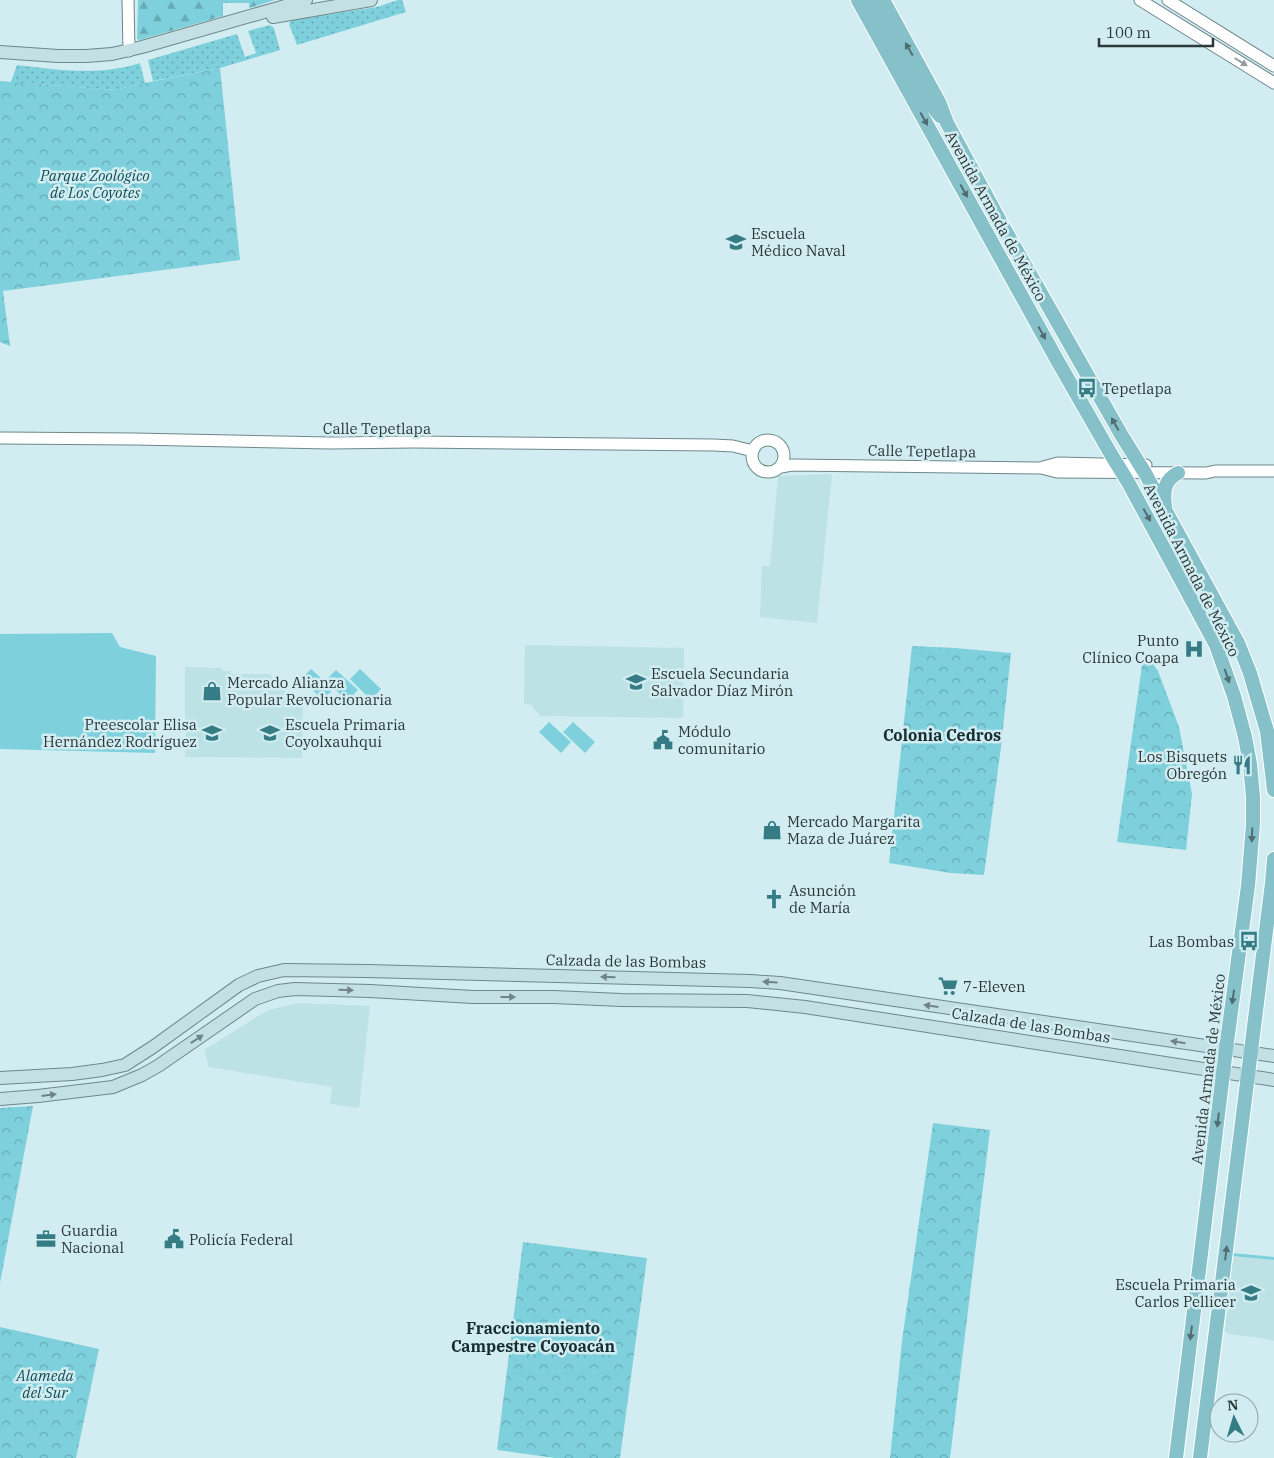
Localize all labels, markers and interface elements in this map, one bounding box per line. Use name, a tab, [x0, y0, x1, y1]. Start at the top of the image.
scale bar	[1099, 15, 1213, 47]
text: 100 m	[1106, 23, 1151, 42]
one-way arrow	[905, 42, 914, 55]
one-way arrow	[1235, 57, 1248, 67]
one-way arrow	[919, 113, 928, 126]
street label: Avenida Armada de México	[941, 127, 1051, 305]
park label: Parque Zoológico de Los Coyotes	[39, 166, 150, 202]
one-way arrow	[959, 185, 968, 198]
place label: Escuela Médico Naval	[751, 224, 846, 260]
school or university icon: Escuela Médico Naval	[725, 231, 747, 253]
one-way arrow	[1038, 327, 1047, 340]
bus stop icon: Tepetlapa	[1076, 377, 1098, 399]
place label: Tepetlapa	[1102, 379, 1172, 398]
one-way arrow	[1110, 417, 1119, 430]
street label: Calle Tepetlapa	[323, 419, 431, 438]
street label: Calle Tepetlapa	[868, 441, 976, 461]
street label: Avenida Armada de México	[1140, 480, 1244, 660]
one-way arrow	[1143, 508, 1151, 523]
place label: Punto Clínico Coapa	[1082, 631, 1179, 667]
hospital icon: Punto Clínico Coapa	[1183, 638, 1205, 660]
place label: Escuela Secundaria Salvador Díaz Mirón	[651, 664, 794, 700]
one-way arrow	[1224, 669, 1232, 684]
school or university icon: Escuela Secundaria Salvador Díaz Mirón	[625, 671, 647, 693]
place label: Mercado Alianza Popular Revolucionaria	[227, 673, 392, 709]
shop icon: Mercado Alianza Popular Revolucionaria	[201, 680, 223, 702]
place label: Preescolar Elisa Hernández Rodríguez	[43, 715, 197, 751]
place label: Escuela Primaria Coyolxauhqui	[285, 715, 406, 751]
school or university icon: Preescolar Elisa Hernández Rodríguez	[201, 722, 223, 744]
school or university icon: Escuela Primaria Coyolxauhqui	[259, 722, 281, 744]
place label: Módulo comunitario	[678, 722, 765, 758]
district label: Colonia Cedros	[883, 725, 1001, 745]
public building icon: Módulo comunitario	[652, 729, 674, 751]
place label: Los Bisquets Obregón	[1138, 747, 1227, 783]
restaurant icon: Los Bisquets Obregón	[1231, 754, 1253, 776]
place label: Mercado Margarita Maza de Juárez	[787, 812, 921, 848]
shop icon: Mercado Margarita Maza de Juárez	[761, 819, 783, 841]
one-way arrow	[1248, 828, 1256, 844]
place label: Asunción de María	[789, 881, 856, 917]
church icon: Asunción de María	[763, 888, 785, 910]
bus stop icon: Las Bombas	[1238, 930, 1260, 952]
place label: Las Bombas	[1149, 932, 1234, 951]
street label: Calzada de las Bombas	[546, 950, 706, 972]
one-way arrow	[599, 973, 615, 981]
street label: Avenida Armada de México	[1187, 973, 1229, 1165]
supermarket icon: 7-Eleven	[937, 975, 959, 997]
place label: 7-Eleven	[963, 977, 1026, 996]
one-way arrow	[762, 978, 778, 986]
one-way arrow	[338, 987, 354, 995]
one-way arrow	[1229, 989, 1237, 1005]
one-way arrow	[501, 993, 517, 1001]
one-way arrow	[922, 1001, 938, 1009]
street label: Calzada de las Bombas	[950, 1003, 1112, 1047]
one-way arrow	[191, 1034, 204, 1044]
one-way arrow	[1170, 1038, 1186, 1046]
one-way arrow	[41, 1091, 57, 1099]
one-way arrow	[1214, 1112, 1222, 1128]
place label: Guardia Nacional	[61, 1221, 124, 1257]
office icon: Guardia Nacional	[35, 1228, 57, 1250]
public building icon: Policía Federal	[163, 1228, 185, 1250]
place label: Policía Federal	[189, 1230, 293, 1249]
one-way arrow	[1222, 1245, 1230, 1261]
place label: Escuela Primaria Carlos Pellicer	[1115, 1275, 1236, 1311]
school or university icon: Escuela Primaria Carlos Pellicer	[1240, 1282, 1262, 1304]
district label: Fraccionamiento Campestre Coyoacán	[451, 1318, 615, 1356]
one-way arrow	[1187, 1325, 1195, 1341]
park label: Alameda del Sur	[15, 1366, 75, 1402]
north arrow	[1209, 1393, 1259, 1443]
text: N	[1227, 1396, 1239, 1414]

